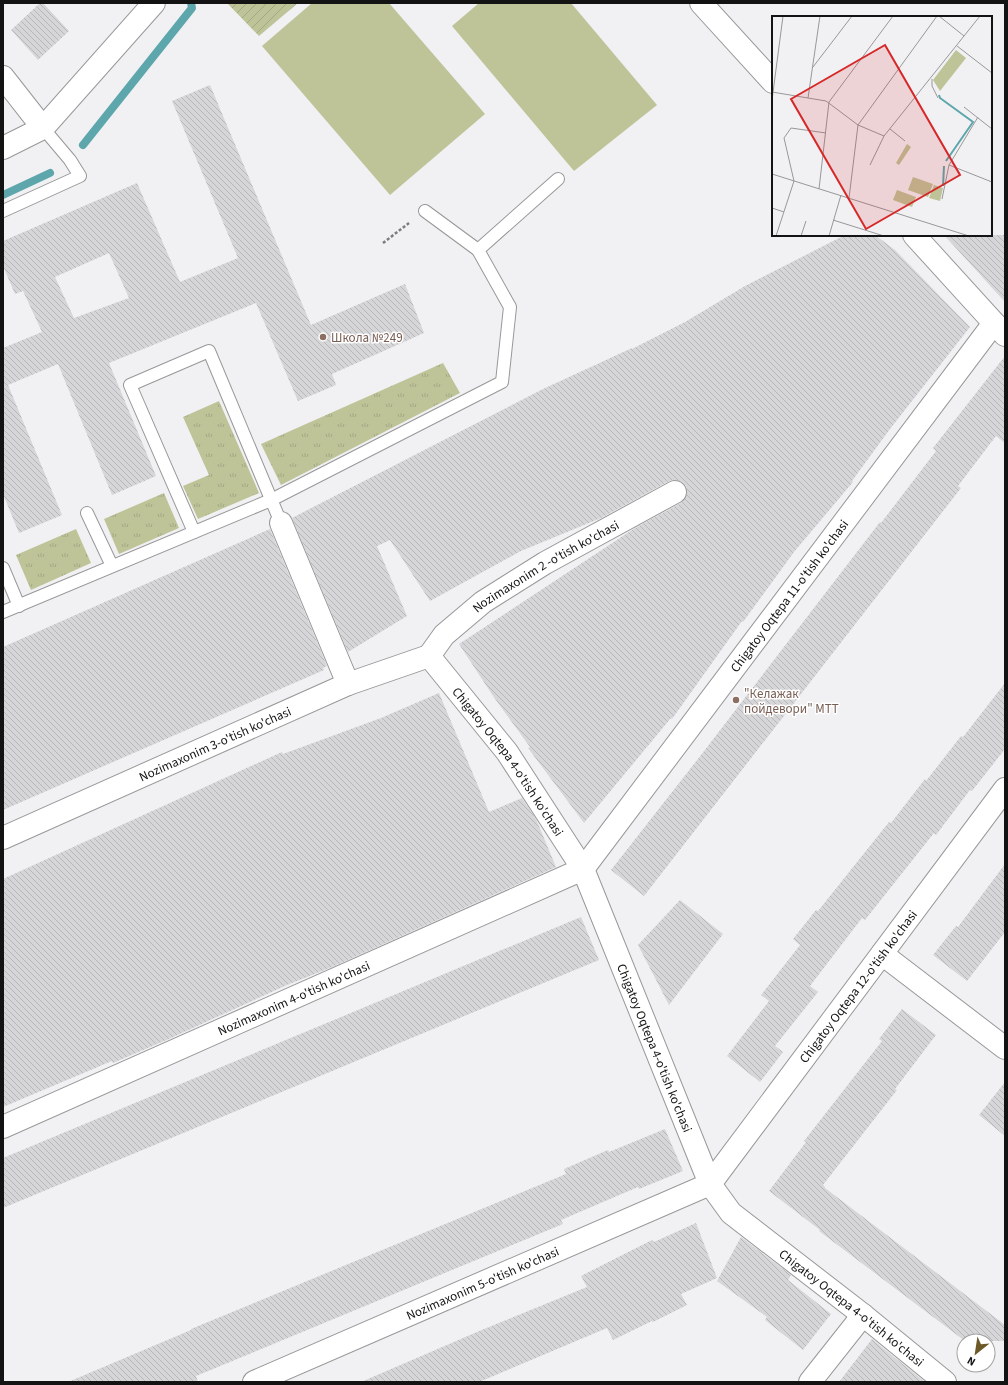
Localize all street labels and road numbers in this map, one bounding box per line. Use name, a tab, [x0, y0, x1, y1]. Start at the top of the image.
street label: Nozimaxonim 2 -o'tish ko'chasi	[469, 516, 622, 617]
street label: Chigatoy Oqtepa 11-o'tish ko'chasi	[726, 516, 853, 676]
street label: Chigatoy Oqtepa 4-o'tish ko'chasi	[448, 683, 567, 840]
street label: Nozimaxonim 3-o'tish ko'chasi	[136, 703, 294, 786]
street label: Chigatoy Oqtepa 12-o'tish ko'chasi	[795, 907, 922, 1067]
street label: Nozimaxonim 4-o'tish ko'chasi	[215, 957, 373, 1040]
street label: Chigatoy Oqtepa 4-o'tish ko'chasi	[612, 961, 696, 1135]
street label: Nozimaxonim 5-o'tish ko'chasi	[404, 1243, 562, 1325]
street label: Chigatoy Oqtepa 4-o'tish ko'chasi	[775, 1245, 927, 1371]

